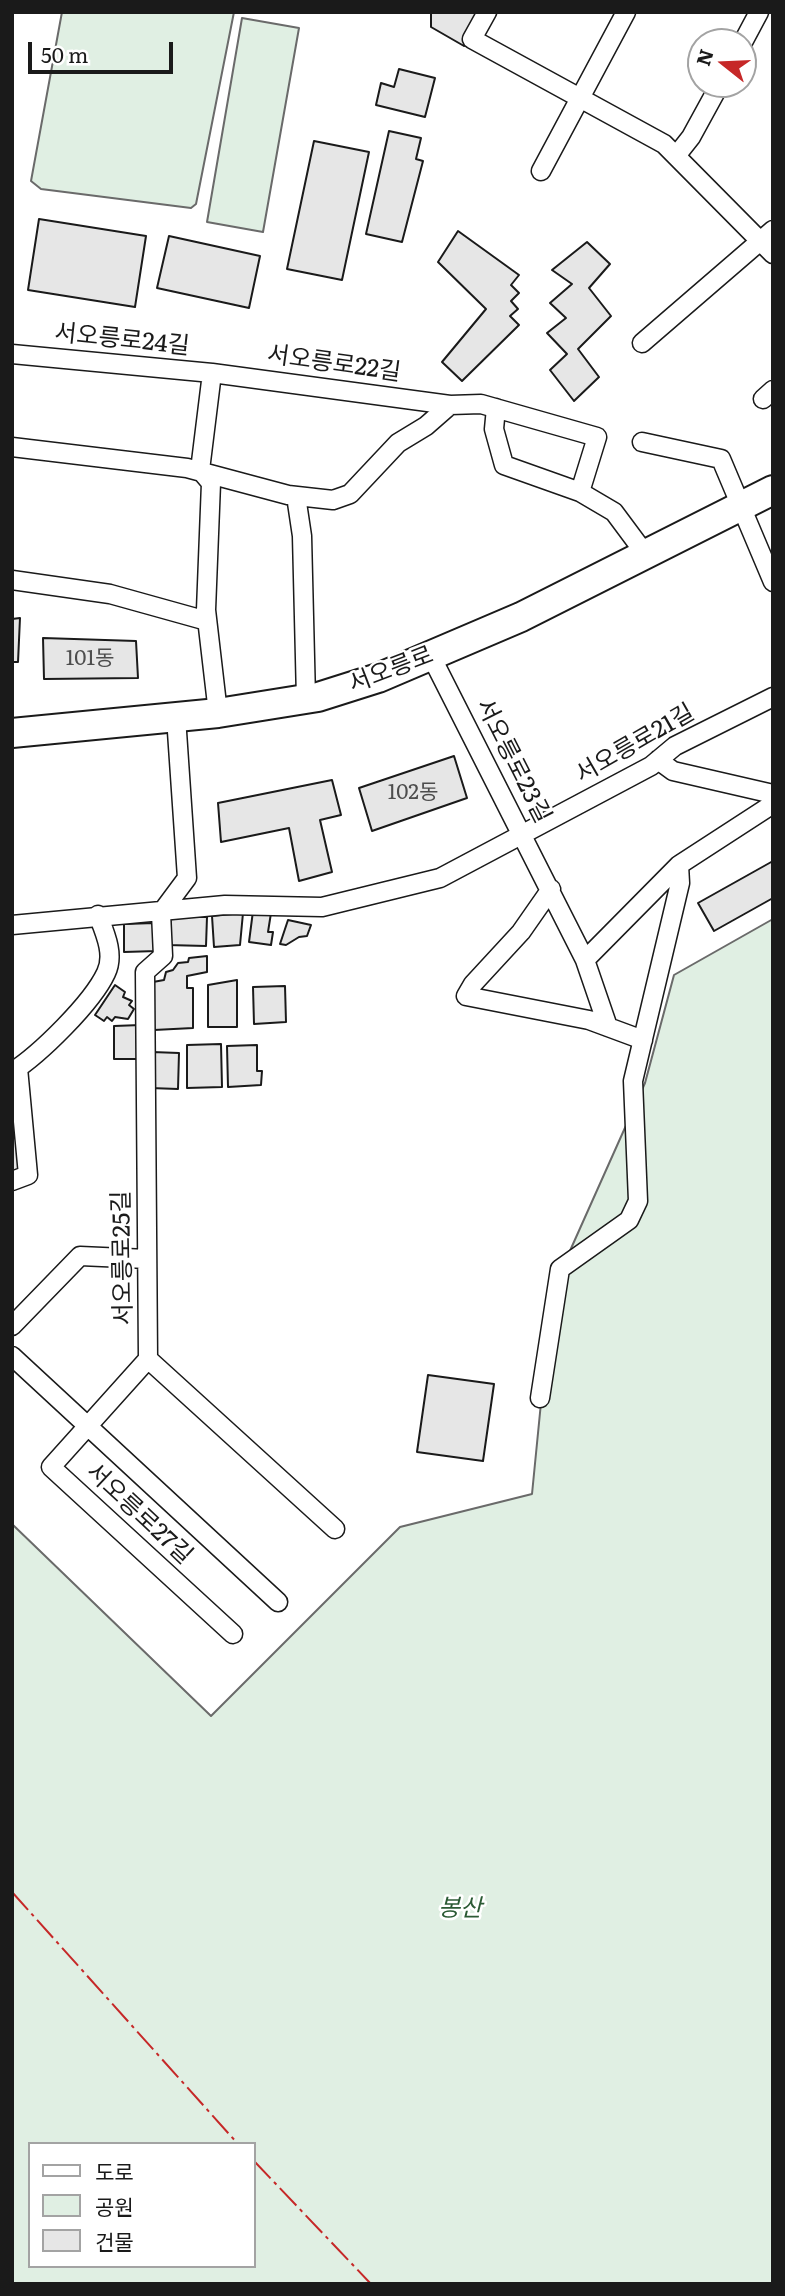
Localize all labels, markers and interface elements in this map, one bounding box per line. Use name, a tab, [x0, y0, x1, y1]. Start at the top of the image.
scale bar	[32, 28, 177, 72]
north arrow	[687, 28, 757, 98]
text: 50 m	[41, 38, 88, 69]
text: N	[688, 45, 720, 69]
street label: 서오릉로24길	[53, 319, 191, 361]
street label: 서오릉로22길	[265, 340, 403, 388]
street label: 서오릉로	[345, 641, 437, 699]
house number: 101동	[66, 646, 114, 672]
street label: 서오릉로23길	[469, 694, 557, 828]
street label: 서오릉로21길	[570, 698, 700, 790]
house number: 102동	[388, 780, 438, 806]
street label: 서오릉로25길	[107, 1190, 139, 1326]
street label: 서오릉로27길	[80, 1458, 198, 1570]
park label: 봉산	[438, 1895, 482, 1923]
legend	[28, 2142, 256, 2268]
text: 도로	[95, 2155, 134, 2186]
text: 공원	[95, 2190, 134, 2221]
text: 건물	[95, 2225, 134, 2256]

